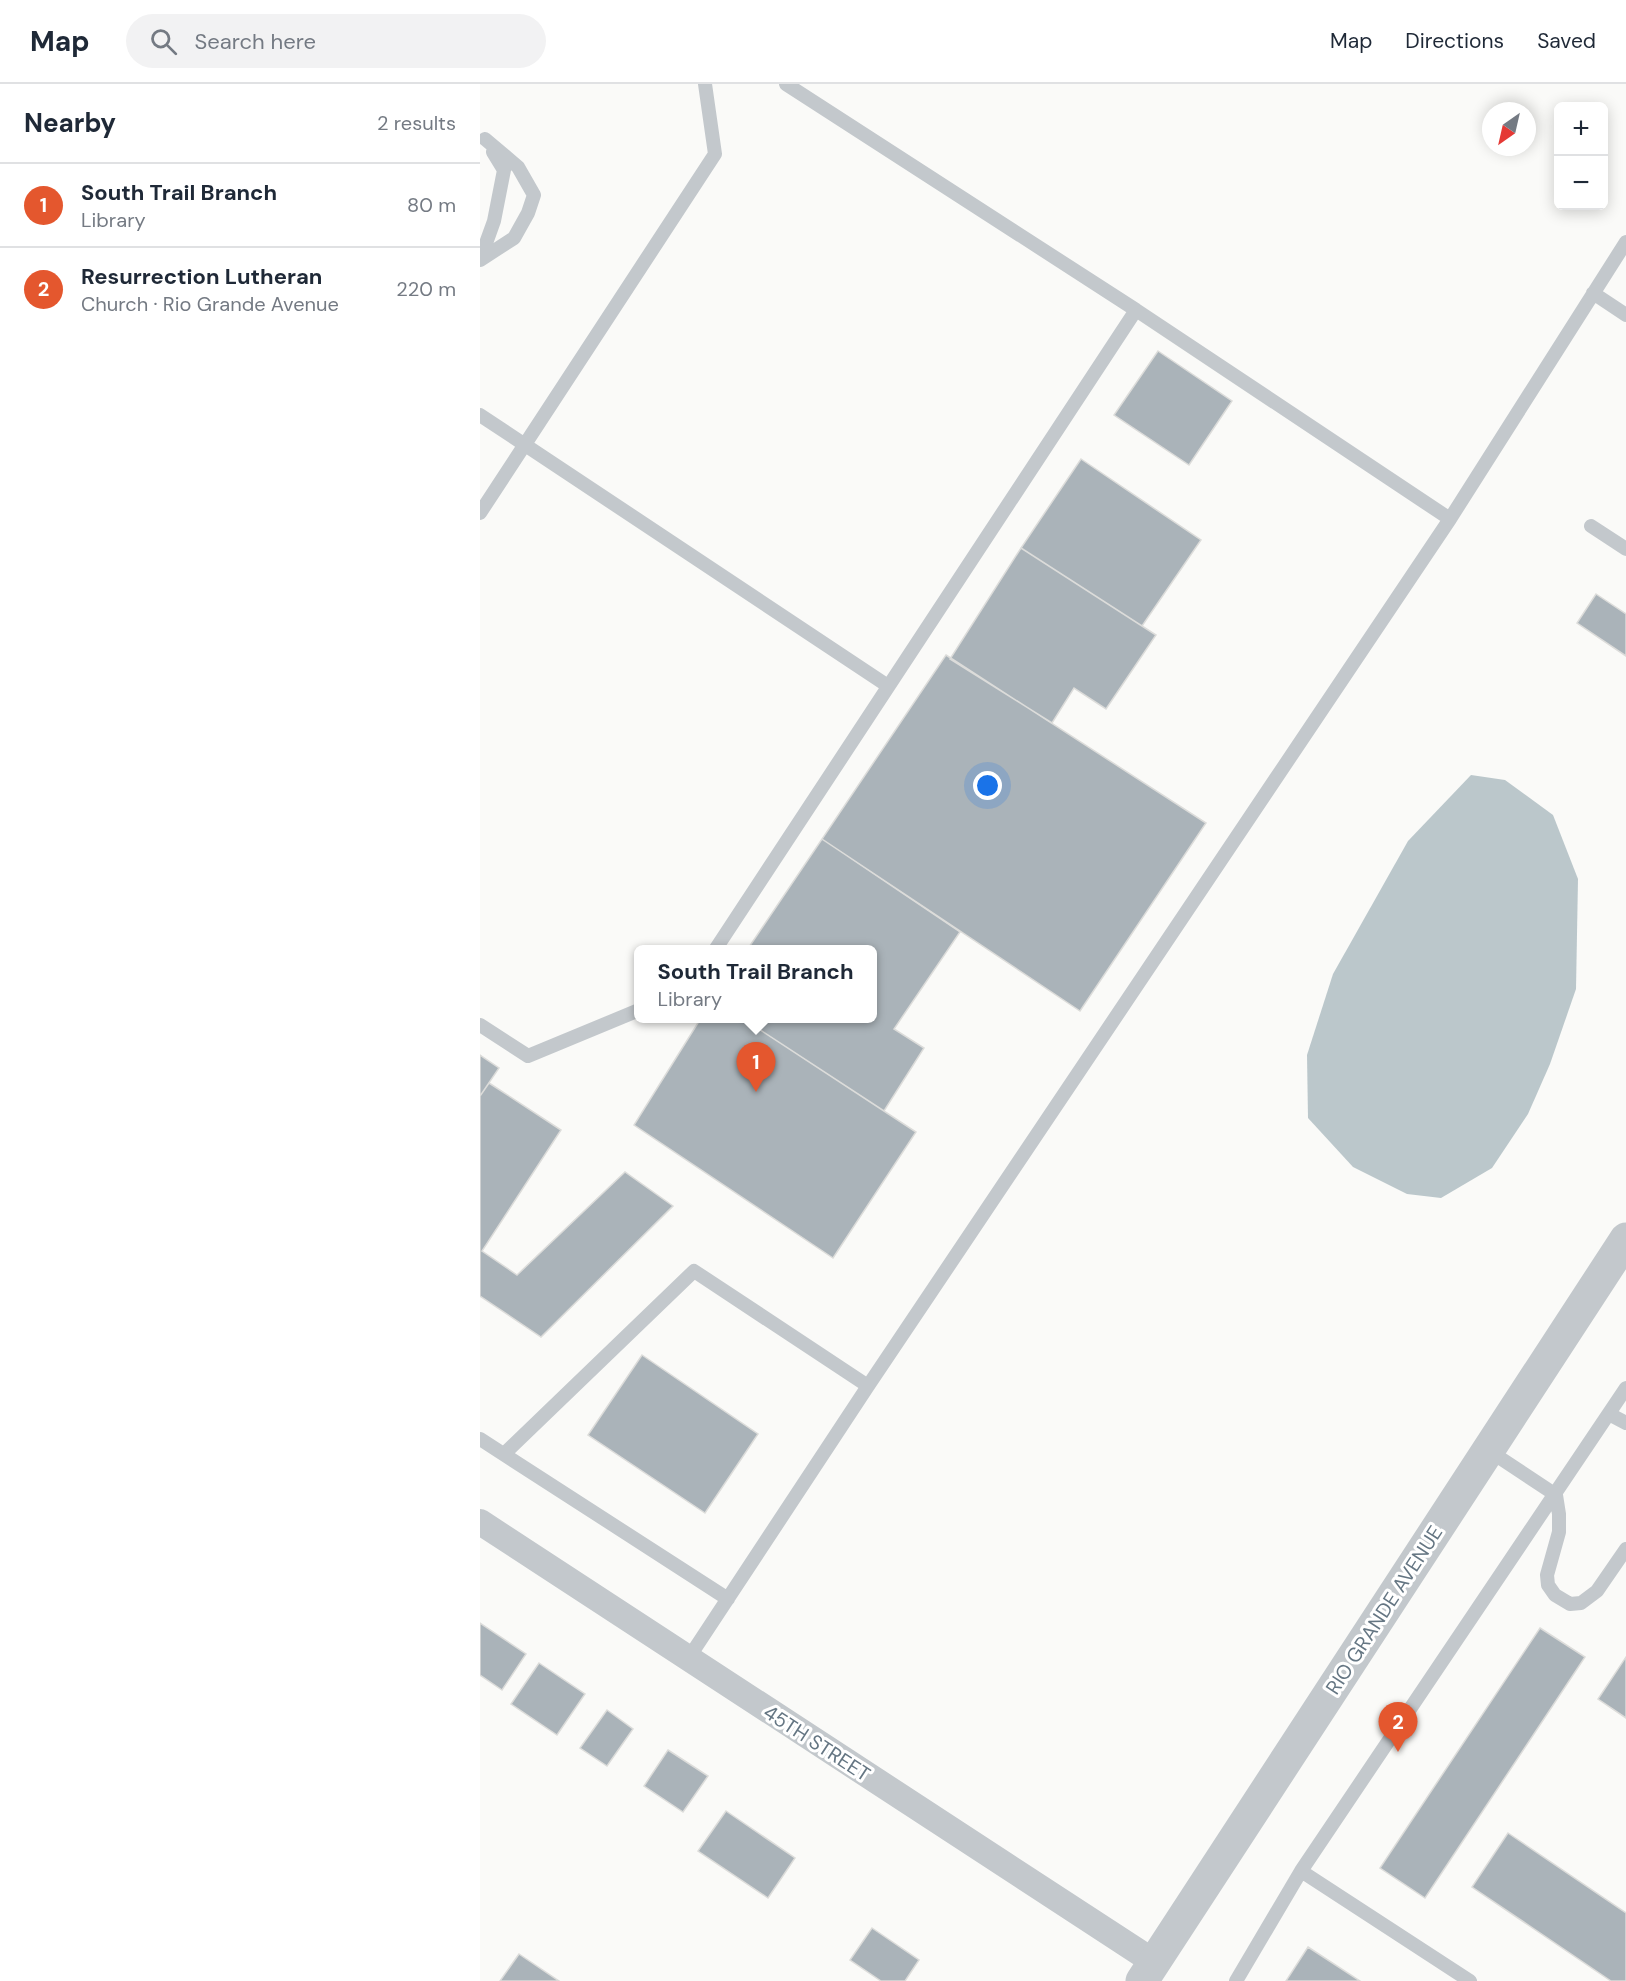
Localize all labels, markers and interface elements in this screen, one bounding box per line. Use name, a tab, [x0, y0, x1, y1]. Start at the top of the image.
search box	[126, 14, 546, 68]
text: Map	[30, 23, 90, 60]
icon: search	[147, 25, 180, 58]
text: Search here	[195, 27, 316, 56]
text: Map	[1330, 27, 1372, 55]
text: Directions	[1405, 27, 1504, 55]
text: Saved	[1537, 27, 1596, 55]
north arrow	[1482, 102, 1536, 156]
map controls	[1554, 102, 1608, 210]
button: +	[1554, 102, 1608, 156]
text: Nearby	[24, 106, 116, 140]
text: 2 results	[377, 110, 456, 136]
button: −	[1554, 156, 1608, 210]
text: South Trail Branch	[81, 178, 277, 207]
text: 1	[40, 192, 47, 218]
text: 80 m	[407, 192, 456, 218]
text: Library	[81, 207, 146, 233]
text: Resurrection Lutheran	[81, 262, 322, 291]
text: 2	[38, 276, 49, 302]
text: 220 m	[396, 276, 456, 302]
text: Church · Rio Grande Avenue	[81, 291, 339, 317]
your location	[973, 771, 1002, 800]
popup	[634, 945, 877, 1023]
text: South Trail Branch	[657, 957, 854, 986]
text: Library	[657, 986, 722, 1012]
pin: 1	[736, 1042, 776, 1092]
street label: RIO GRANDE AVENUE	[1320, 1521, 1448, 1699]
street label: 45TH STREET	[759, 1699, 875, 1787]
pin: 2	[1378, 1702, 1418, 1752]

